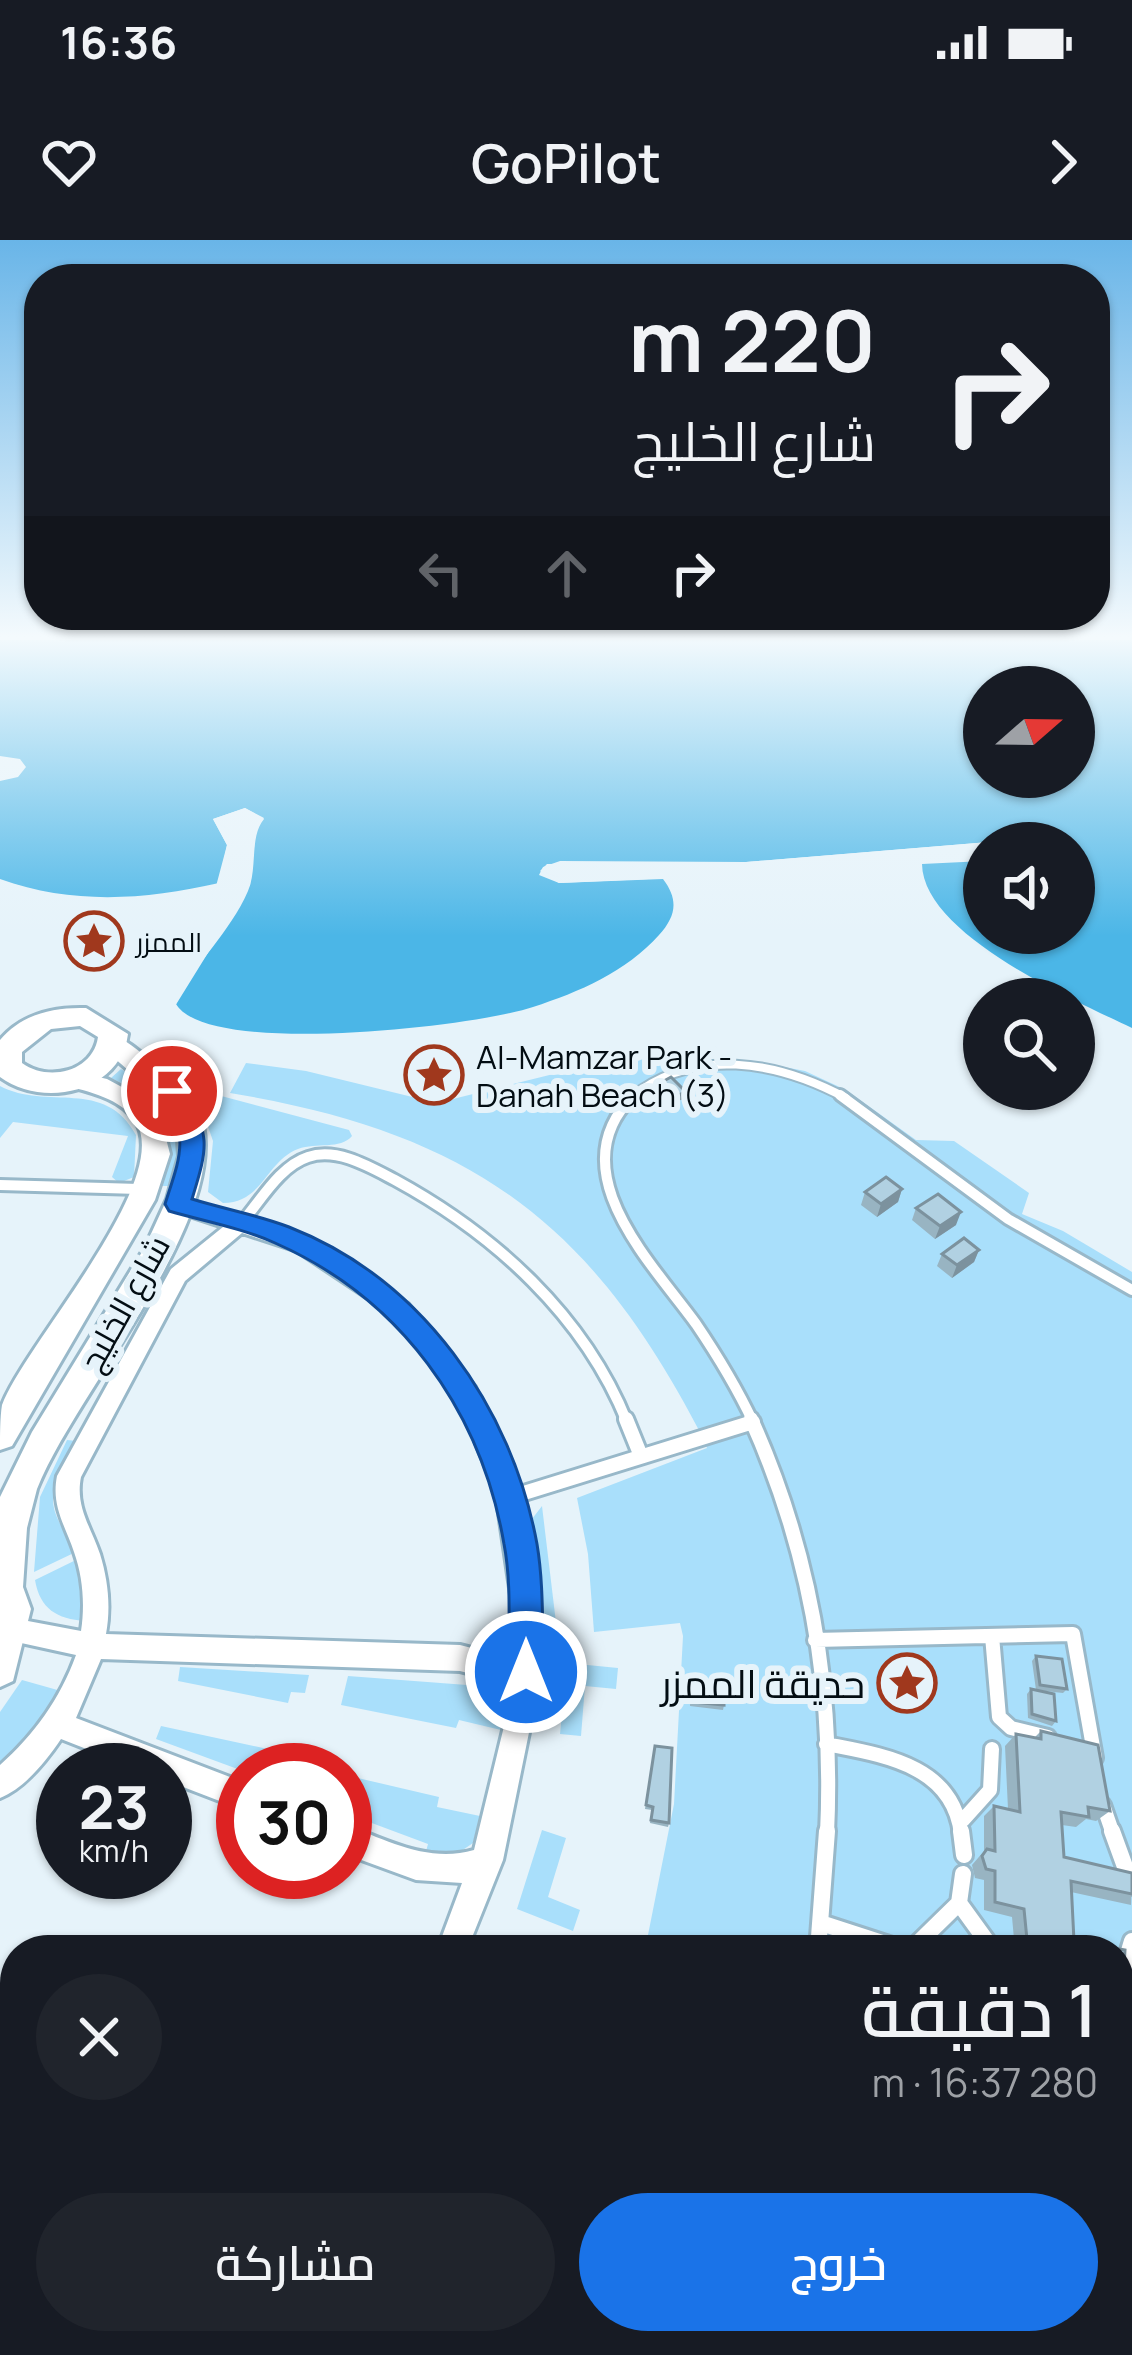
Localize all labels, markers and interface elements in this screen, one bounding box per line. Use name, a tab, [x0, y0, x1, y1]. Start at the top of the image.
text: 16:36	[60, 11, 177, 73]
text: GoPilot	[471, 125, 661, 199]
icon: heart	[36, 129, 102, 195]
icon: forward	[1030, 129, 1096, 195]
text: 220 m	[628, 282, 876, 397]
icon: right	[918, 312, 1074, 468]
text: شارع الخليج	[632, 403, 876, 477]
icon: left	[408, 540, 474, 606]
icon: ahead	[534, 540, 600, 606]
icon: right	[660, 540, 726, 606]
north arrow	[963, 666, 1095, 798]
map controls	[963, 666, 1095, 1110]
button: sound	[963, 822, 1095, 954]
place icon: الممزر	[63, 910, 125, 972]
place label: الممزر	[134, 923, 202, 960]
button: search	[963, 978, 1095, 1110]
place label: Al-Mamzar Park - Danah Beach (3)	[476, 1034, 732, 1117]
pin	[121, 1040, 223, 1142]
place icon: Al-Mamzar Park - Danah Beach (3)	[403, 1044, 465, 1106]
icon: arrive	[139, 1058, 205, 1124]
street label: شارع الخليج	[68, 1227, 181, 1380]
position arrow	[463, 1609, 589, 1735]
place icon: حديقة الممزر	[876, 1652, 938, 1714]
place label: حديقة الممزر	[659, 1656, 865, 1710]
speed limit sign: 30	[216, 1743, 372, 1899]
text: 23	[79, 1765, 149, 1847]
text: km/h	[79, 1830, 149, 1871]
text: 1 دقيقة	[861, 1960, 1098, 2059]
button: close	[36, 1974, 162, 2100]
text: 280 m · 16:37	[872, 2055, 1098, 2109]
button: مشاركة	[36, 2193, 555, 2331]
button: خروج	[579, 2193, 1098, 2331]

